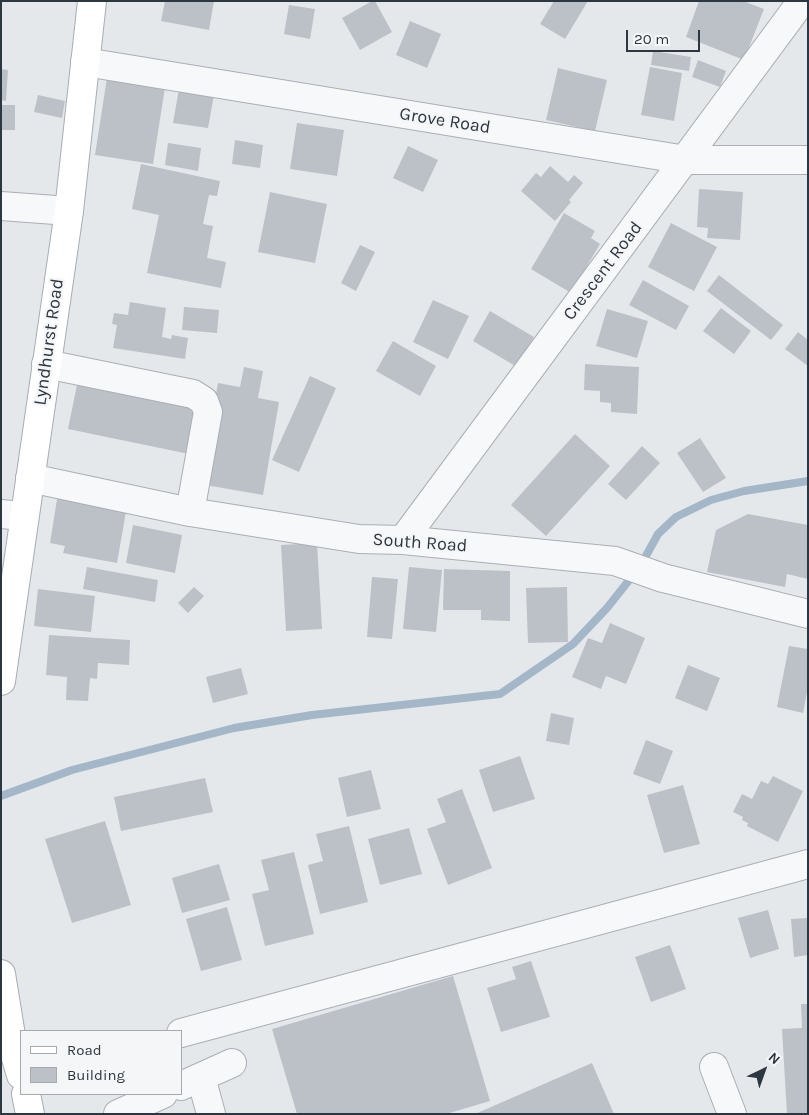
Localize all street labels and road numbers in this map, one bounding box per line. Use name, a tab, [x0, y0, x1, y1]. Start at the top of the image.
street label: Grove Road	[398, 103, 492, 139]
street label: Crescent Road	[559, 217, 647, 325]
street label: Lyndhurst Road	[29, 277, 69, 407]
street label: South Road	[372, 529, 468, 557]

